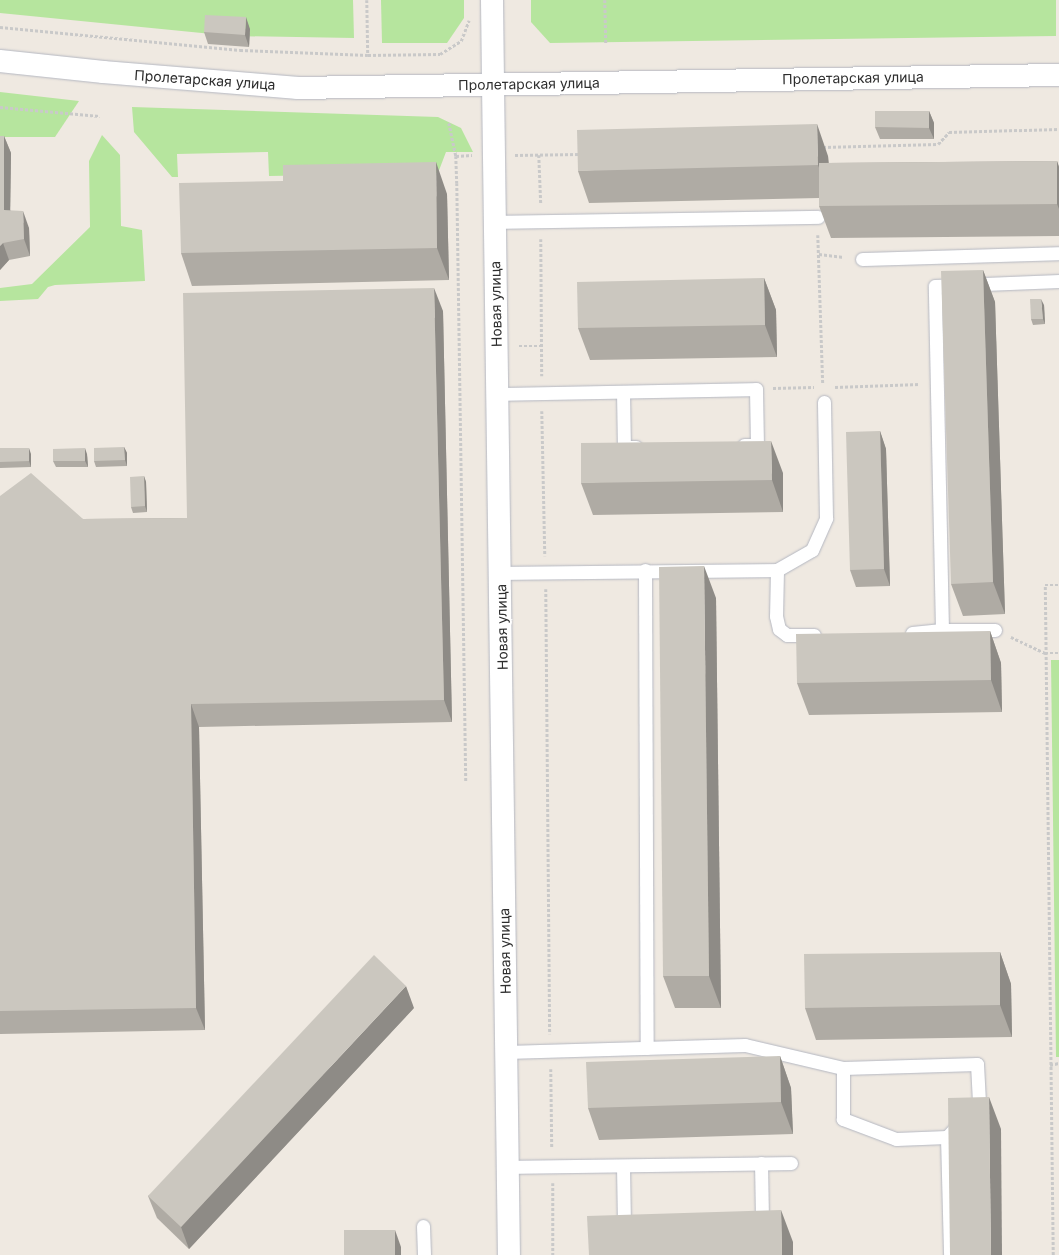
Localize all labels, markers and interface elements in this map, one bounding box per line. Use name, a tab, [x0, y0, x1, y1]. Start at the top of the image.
street label: Пролетарская улица	[134, 67, 276, 93]
street label: Пролетарская улица	[782, 68, 924, 88]
street label: Пролетарская улица	[458, 74, 600, 94]
street label: Новая улица	[487, 261, 505, 347]
street label: Новая улица	[493, 584, 511, 670]
street label: Новая улица	[496, 908, 514, 994]

